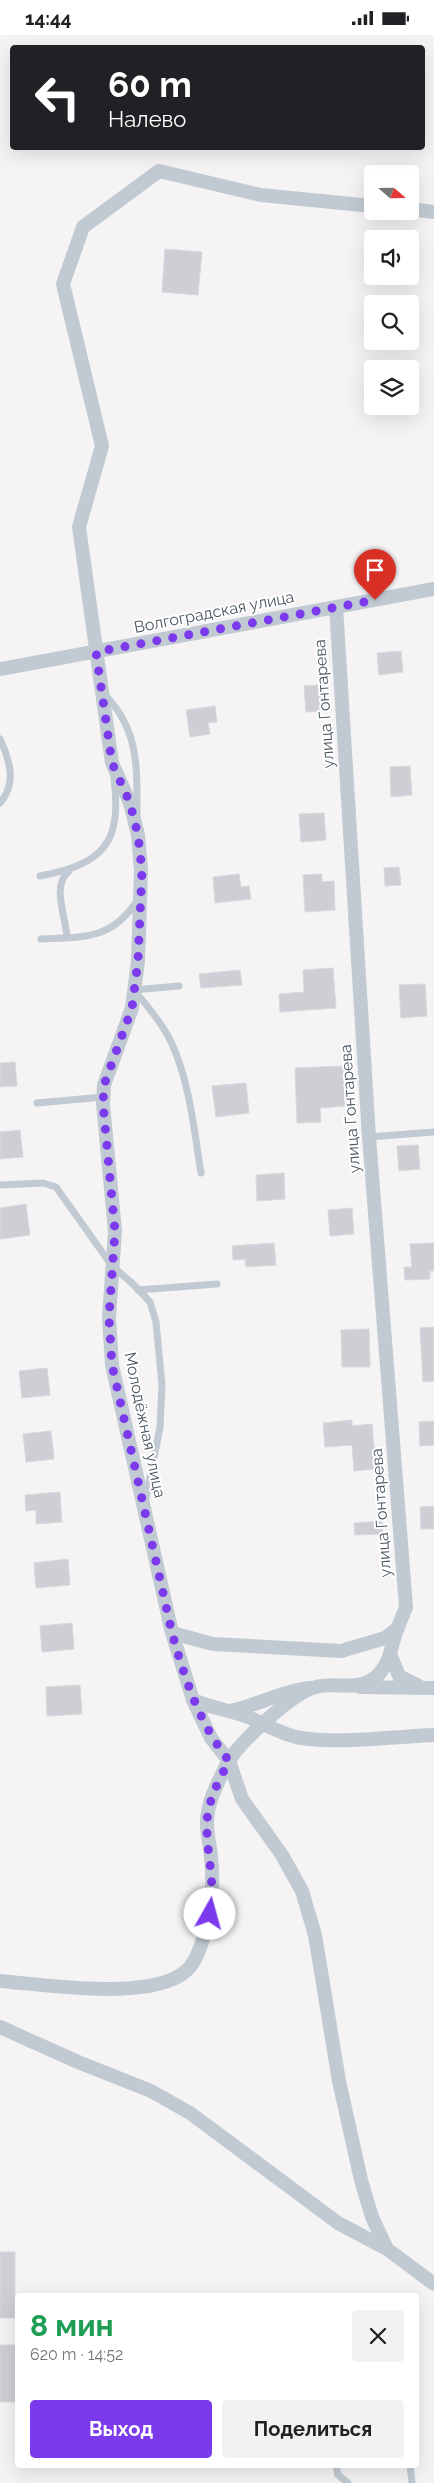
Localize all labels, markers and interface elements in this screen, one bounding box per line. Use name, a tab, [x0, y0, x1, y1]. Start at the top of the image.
text: 14:44	[25, 7, 72, 29]
text: 60 m	[108, 64, 192, 105]
icon: left	[25, 65, 90, 130]
text: Налево	[108, 106, 186, 132]
north arrow	[364, 165, 419, 220]
map controls	[364, 165, 419, 415]
button: sound	[364, 230, 419, 285]
button: search	[364, 295, 419, 350]
button: layers	[364, 360, 419, 415]
pin	[354, 549, 396, 600]
icon: arrive	[361, 556, 389, 584]
street label: Волгоградская улица	[132, 587, 296, 637]
street label: улица Гонтарева	[310, 639, 338, 769]
street label: улица Гонтарева	[336, 1044, 364, 1174]
street label: Молодёжная улица	[120, 1350, 170, 1500]
street label: улица Гонтарева	[367, 1448, 395, 1578]
position arrow	[183, 1887, 235, 1939]
text: 8 мин	[30, 2308, 114, 2343]
button: close	[352, 2310, 404, 2362]
text: 620 m · 14:52	[30, 2345, 123, 2364]
button: Выход	[30, 2400, 212, 2458]
button: Поделиться	[222, 2400, 404, 2458]

